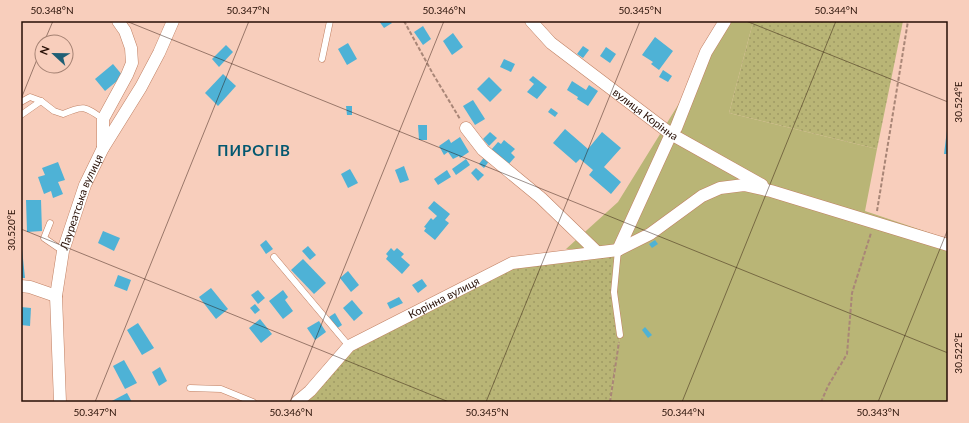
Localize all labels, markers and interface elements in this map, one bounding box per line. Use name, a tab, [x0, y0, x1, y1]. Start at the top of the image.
text: 50.348°N	[30, 4, 74, 16]
text: 50.347°N	[226, 4, 270, 16]
text: 50.346°N	[422, 4, 466, 16]
text: 50.345°N	[618, 4, 662, 16]
text: 50.344°N	[814, 4, 858, 16]
north arrow	[34, 34, 74, 74]
text: N	[37, 44, 52, 56]
text: 30.524°E	[952, 81, 964, 123]
street label: вулиця Корінна	[610, 85, 680, 143]
district label: ПИРОГІВ	[217, 141, 291, 159]
street label: Лауреатська вулиця	[57, 152, 105, 252]
text: 30.520°E	[5, 209, 17, 251]
street label: Корінна вулиця	[406, 274, 481, 321]
text: 30.522°E	[952, 332, 964, 374]
text: 50.347°N	[73, 406, 117, 418]
text: 50.346°N	[269, 406, 313, 418]
text: 50.345°N	[465, 406, 509, 418]
text: 50.344°N	[661, 406, 705, 418]
text: 50.343°N	[856, 406, 900, 418]

